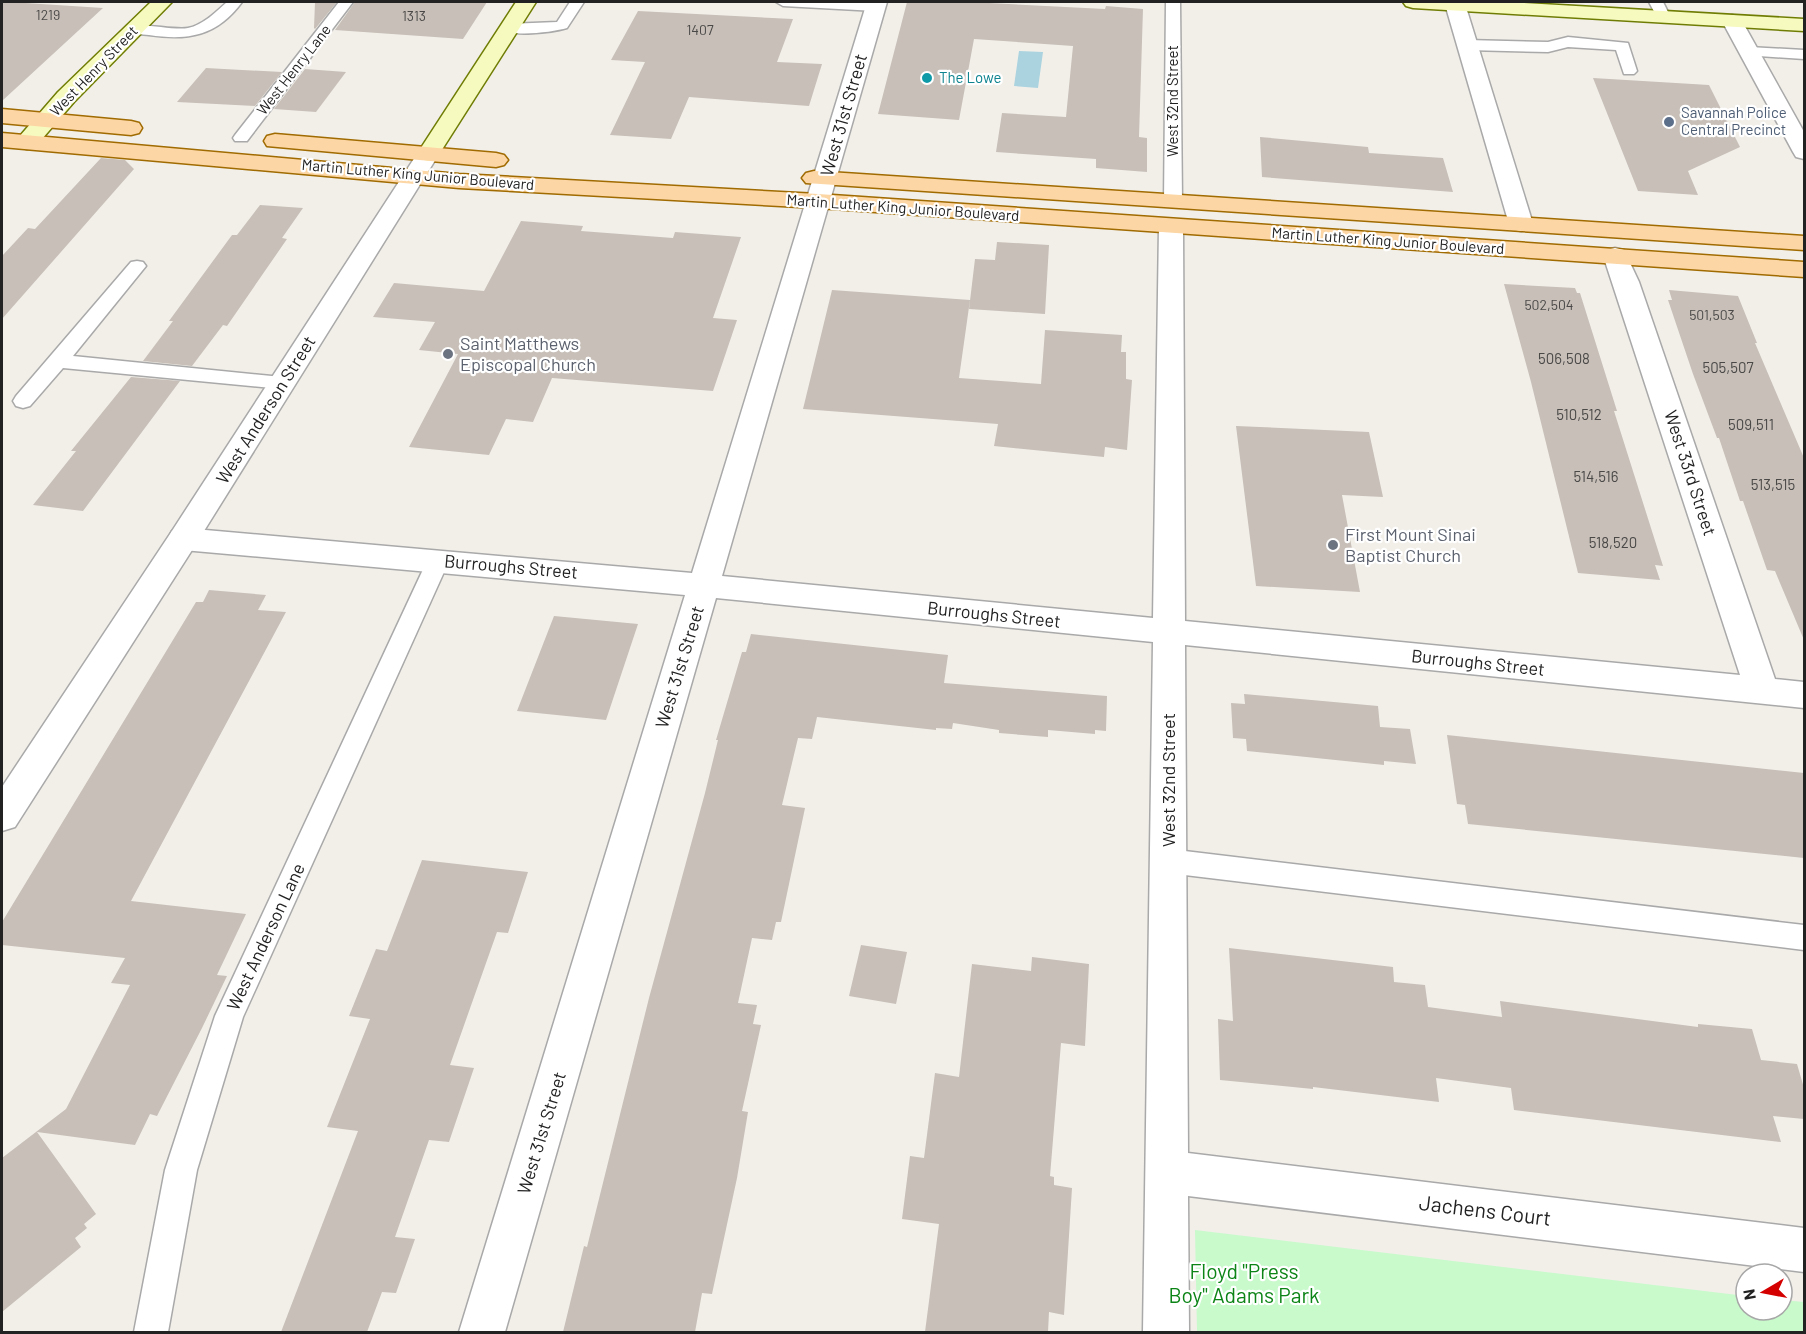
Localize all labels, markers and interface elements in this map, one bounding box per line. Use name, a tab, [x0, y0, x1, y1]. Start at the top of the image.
house number: 1219	[36, 6, 60, 23]
house number: 1313	[402, 7, 426, 24]
street label: West Henry Street	[46, 21, 141, 119]
street label: West Henry Lane	[252, 21, 334, 118]
house number: 1407	[686, 21, 714, 38]
street label: West 32nd Street	[1163, 45, 1181, 157]
street label: West 31st Street	[815, 51, 871, 179]
place label: The Lowe	[939, 68, 1001, 86]
marker: The Lowe	[920, 71, 934, 85]
place label: Savannah Police Central Precinct	[1681, 103, 1787, 138]
marker: Savannah Police Central Precinct	[1662, 115, 1676, 129]
street label: Martin Luther King Junior Boulevard	[301, 155, 535, 193]
street label: Martin Luther King Junior Boulevard	[786, 190, 1020, 224]
street label: Martin Luther King Junior Boulevard	[1271, 223, 1505, 257]
house number: 502,504	[1524, 296, 1574, 313]
house number: 501,503	[1689, 306, 1735, 323]
street label: West Anderson Street	[211, 331, 320, 488]
place label: Saint Matthews Episcopal Church	[460, 332, 596, 375]
marker: Saint Matthews Episcopal Church	[441, 347, 455, 361]
house number: 506,508	[1538, 349, 1590, 367]
house number: 505,507	[1702, 358, 1754, 376]
house number: 510,512	[1556, 405, 1602, 423]
street label: West 33rd Street	[1660, 407, 1722, 538]
house number: 509,511	[1728, 415, 1774, 433]
house number: 514,516	[1573, 467, 1619, 485]
house number: 513,515	[1751, 475, 1795, 493]
place label: First Mount Sinai Baptist Church	[1345, 523, 1476, 566]
house number: 518,520	[1589, 533, 1637, 551]
marker: First Mount Sinai Baptist Church	[1326, 538, 1340, 552]
street label: Burroughs Street	[443, 549, 579, 583]
street label: Burroughs Street	[926, 596, 1062, 632]
street label: West 31st Street	[650, 603, 708, 730]
street label: Burroughs Street	[1410, 644, 1546, 680]
street label: West 32nd Street	[1157, 713, 1179, 847]
street label: West Anderson Lane	[221, 859, 309, 1014]
street label: West 31st Street	[512, 1069, 570, 1196]
street label: Jachens Court	[1418, 1189, 1553, 1230]
park label: Floyd "Press Boy" Adams Park	[1168, 1258, 1320, 1307]
north arrow	[1734, 1262, 1794, 1322]
text: N	[1738, 1288, 1759, 1302]

